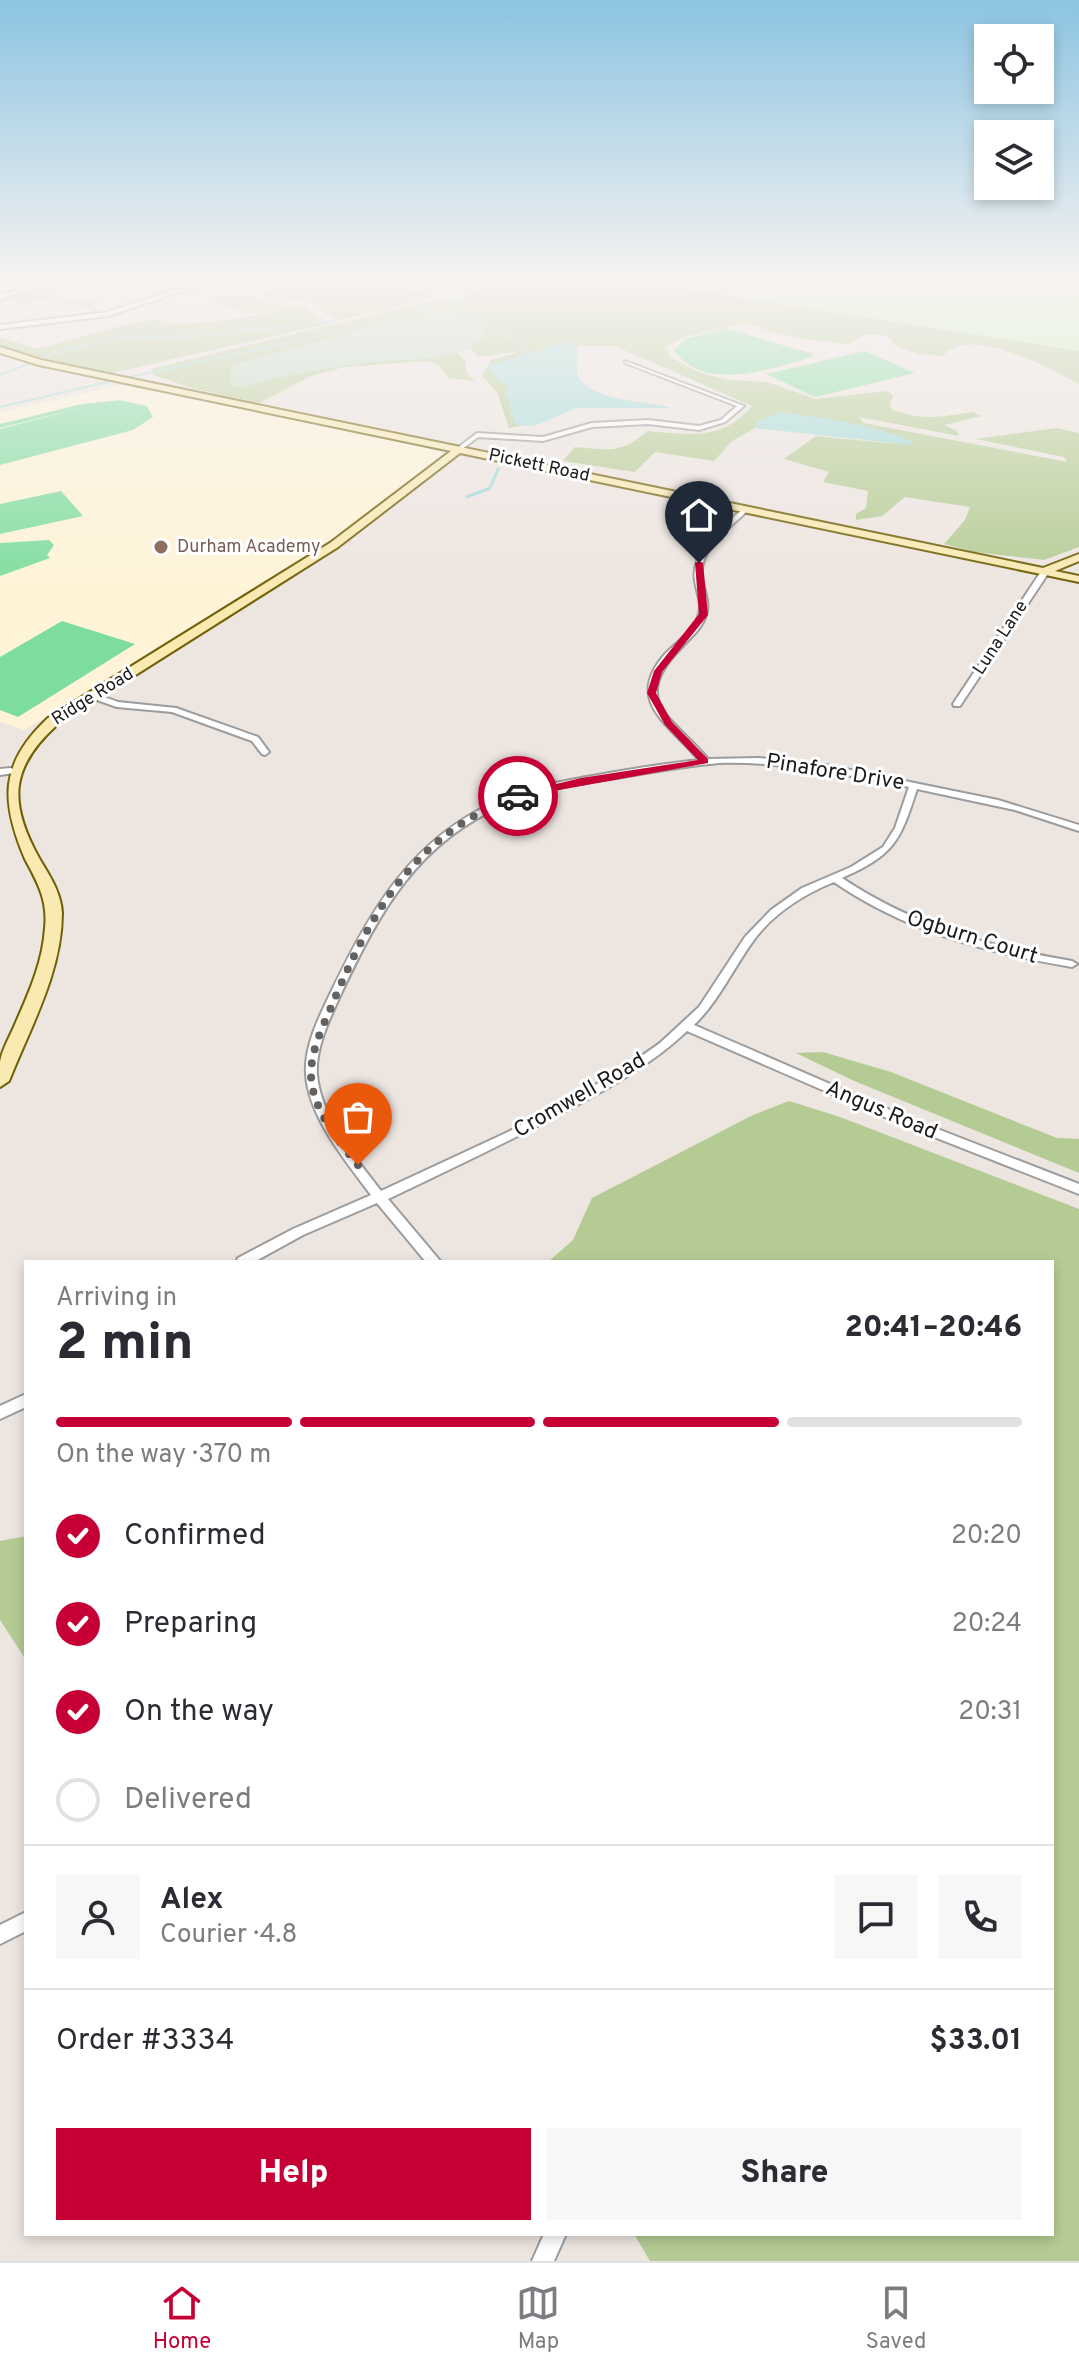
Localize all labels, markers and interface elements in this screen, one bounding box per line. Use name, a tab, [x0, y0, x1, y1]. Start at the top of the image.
map controls	[974, 24, 1054, 200]
button: locate	[974, 24, 1054, 104]
button: layers	[974, 120, 1054, 200]
street label: Pickett Road	[486, 444, 592, 488]
pin	[665, 481, 733, 563]
icon: home	[677, 493, 721, 537]
place label: Durham Academy	[177, 536, 320, 559]
marker: Durham Academy	[152, 538, 170, 556]
street label: Luna Lane	[968, 596, 1034, 680]
street label: Ridge Road	[48, 663, 138, 731]
street label: Pinafore Drive	[764, 749, 906, 797]
courier	[478, 756, 558, 836]
icon: car	[496, 774, 540, 818]
street label: Ogburn Court	[903, 905, 1041, 971]
street label: Cromwell Road	[509, 1047, 651, 1145]
street label: Angus Road	[821, 1075, 941, 1147]
pin	[324, 1083, 392, 1165]
icon: bag	[336, 1095, 380, 1139]
text: Arriving in	[56, 1282, 177, 1315]
text: 20:41–20:46	[844, 1310, 1022, 1347]
text: 2 min	[56, 1312, 194, 1378]
text: On the way · 370 m	[56, 1439, 271, 1472]
icon: check	[56, 1514, 100, 1558]
text: Confirmed	[124, 1518, 266, 1555]
text: 20:20	[951, 1520, 1022, 1553]
icon: check	[56, 1602, 100, 1646]
text: Preparing	[124, 1606, 257, 1643]
text: 20:24	[952, 1608, 1022, 1641]
icon: check	[56, 1690, 100, 1734]
text: On the way	[124, 1694, 274, 1731]
text: 20:31	[958, 1696, 1022, 1729]
text: Delivered	[124, 1782, 252, 1819]
button: person	[56, 1875, 140, 1959]
button: chat	[834, 1875, 918, 1959]
button: phone	[938, 1875, 1022, 1959]
text: Alex	[160, 1882, 224, 1919]
text: Courier · 4.8	[160, 1919, 297, 1952]
text: Order #3334	[56, 2023, 234, 2060]
text: $33.01	[930, 2023, 1022, 2060]
button: Help	[56, 2128, 531, 2220]
button: Share	[547, 2128, 1022, 2220]
tab: Home	[153, 2281, 211, 2356]
tab: Map	[516, 2281, 560, 2356]
tab: Saved	[866, 2281, 926, 2356]

